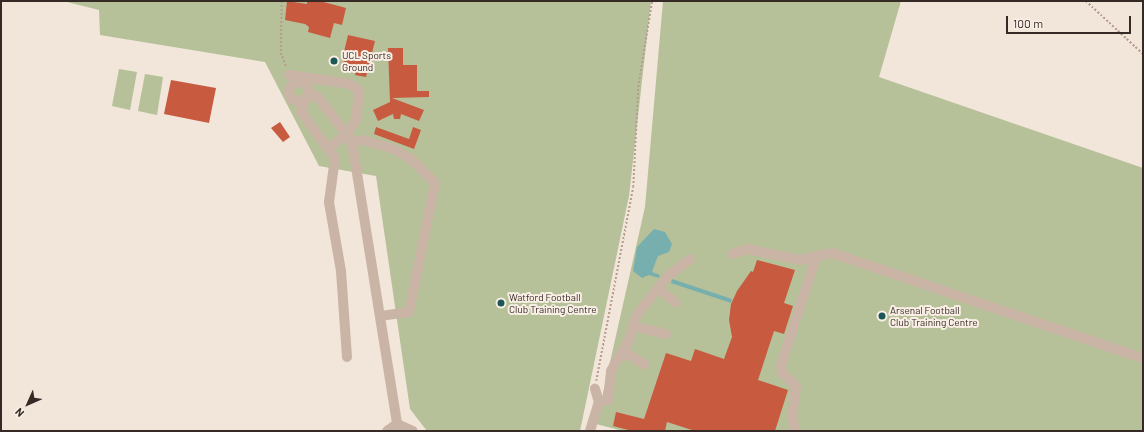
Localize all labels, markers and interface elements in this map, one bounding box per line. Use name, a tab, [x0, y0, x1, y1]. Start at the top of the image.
scale bar	[1008, 8, 1133, 34]
text: 100 m	[1013, 16, 1043, 30]
place label: UCL Sports Ground	[342, 49, 391, 72]
marker: UCL Sports Ground	[329, 56, 339, 66]
place label: Watford Football Club Training Centre	[509, 291, 597, 314]
marker: Watford Football Club Training Centre	[496, 298, 506, 308]
place label: Arsenal Football Club Training Centre	[890, 304, 978, 328]
marker: Arsenal Football Club Training Centre	[877, 311, 887, 321]
north arrow	[8, 384, 48, 424]
text: N	[12, 406, 26, 420]

